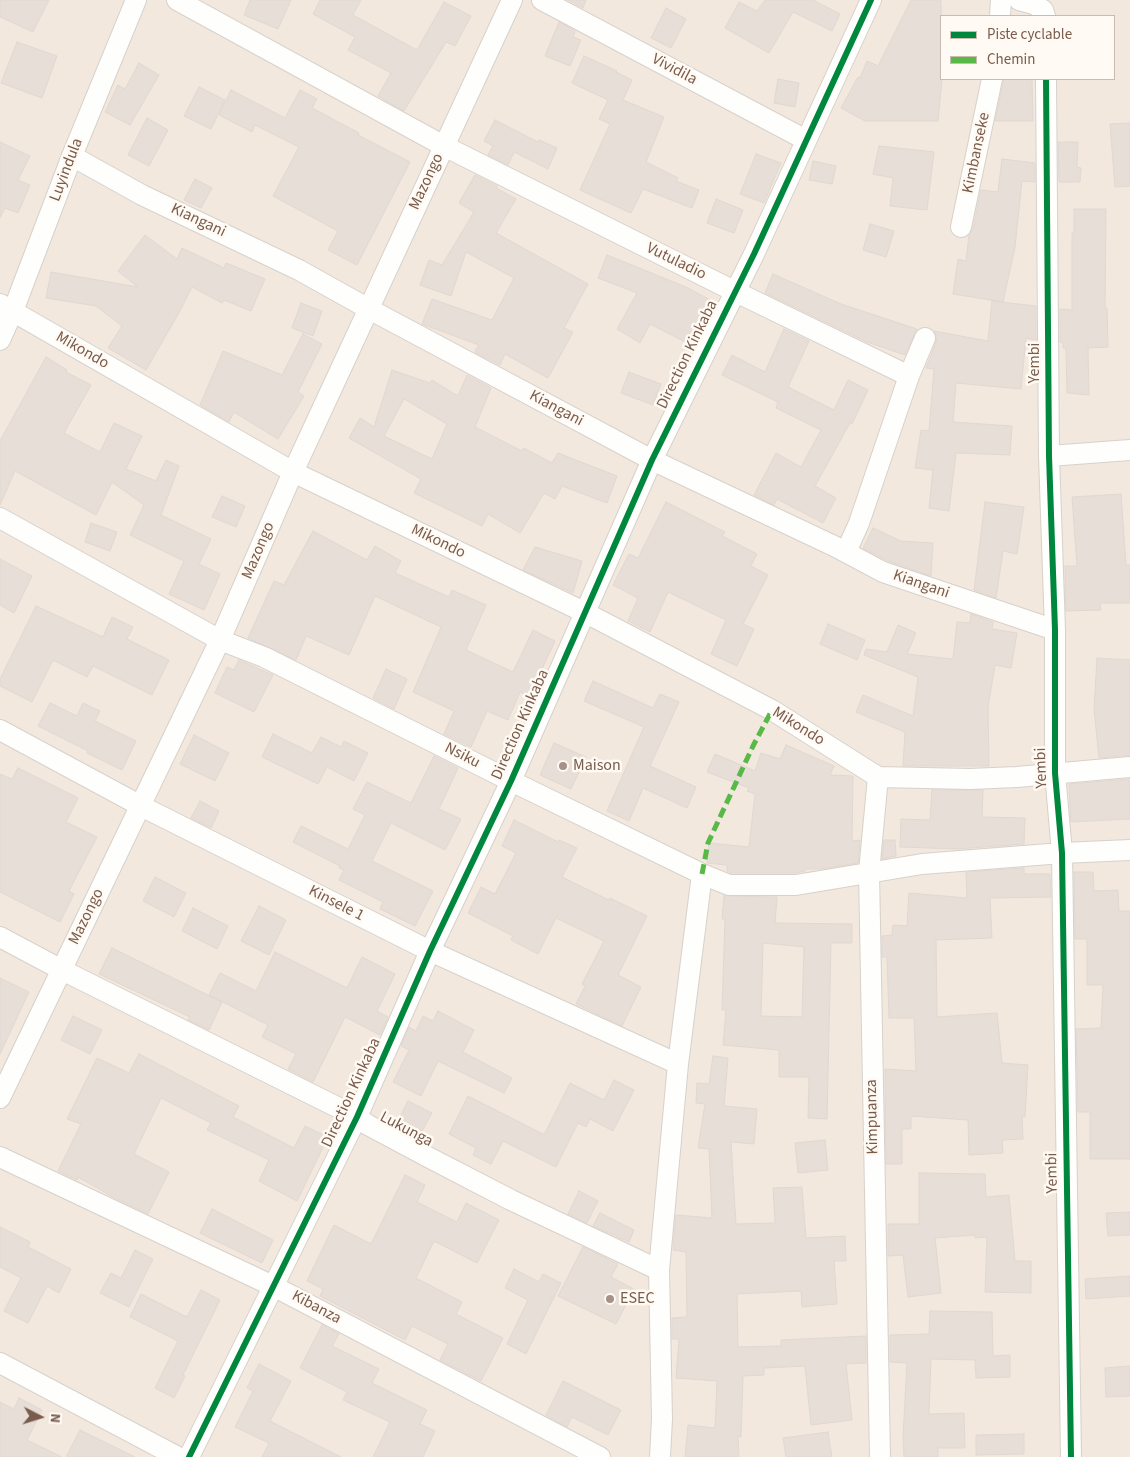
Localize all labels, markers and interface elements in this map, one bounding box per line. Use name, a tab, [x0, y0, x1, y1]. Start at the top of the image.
legend	[940, 15, 1115, 80]
text: Piste cyclable	[987, 24, 1072, 45]
text: Chemin	[987, 49, 1036, 70]
street label: Vividila	[648, 50, 700, 90]
street label: Kimbanseke	[959, 111, 995, 195]
street label: Luyindula	[46, 136, 88, 204]
street label: Mazongo	[406, 151, 448, 213]
street label: Kiangani	[167, 200, 229, 242]
street label: Vutuladio	[643, 239, 709, 285]
street label: Direction Kinkaba	[653, 297, 723, 413]
street label: Mikondo	[52, 328, 112, 374]
street label: Yembi	[1025, 343, 1045, 383]
street label: Kiangani	[526, 387, 586, 431]
street label: Mazongo	[238, 520, 280, 582]
street label: Mikondo	[408, 521, 468, 563]
street label: Kiangani	[890, 566, 952, 604]
street label: Direction Kinkaba	[488, 667, 554, 783]
street label: Mikondo	[768, 703, 828, 751]
street label: Nsiku	[441, 739, 483, 773]
street label: Yembi	[1032, 747, 1052, 789]
place label: Maison	[573, 756, 621, 776]
marker: Maison	[557, 760, 569, 772]
street label: Kinsele 1	[305, 882, 367, 926]
street label: Mazongo	[65, 886, 109, 948]
street label: Direction Kinkaba	[318, 1035, 386, 1151]
street label: Kimpuanza	[863, 1079, 883, 1155]
street label: Lukunga	[376, 1108, 436, 1152]
street label: Yembi	[1043, 1152, 1063, 1194]
street label: Kibanza	[288, 1287, 344, 1329]
place label: ESEC	[620, 1289, 655, 1309]
marker: ESEC	[604, 1293, 616, 1305]
north arrow	[15, 1392, 65, 1442]
text: N	[45, 1413, 65, 1424]

